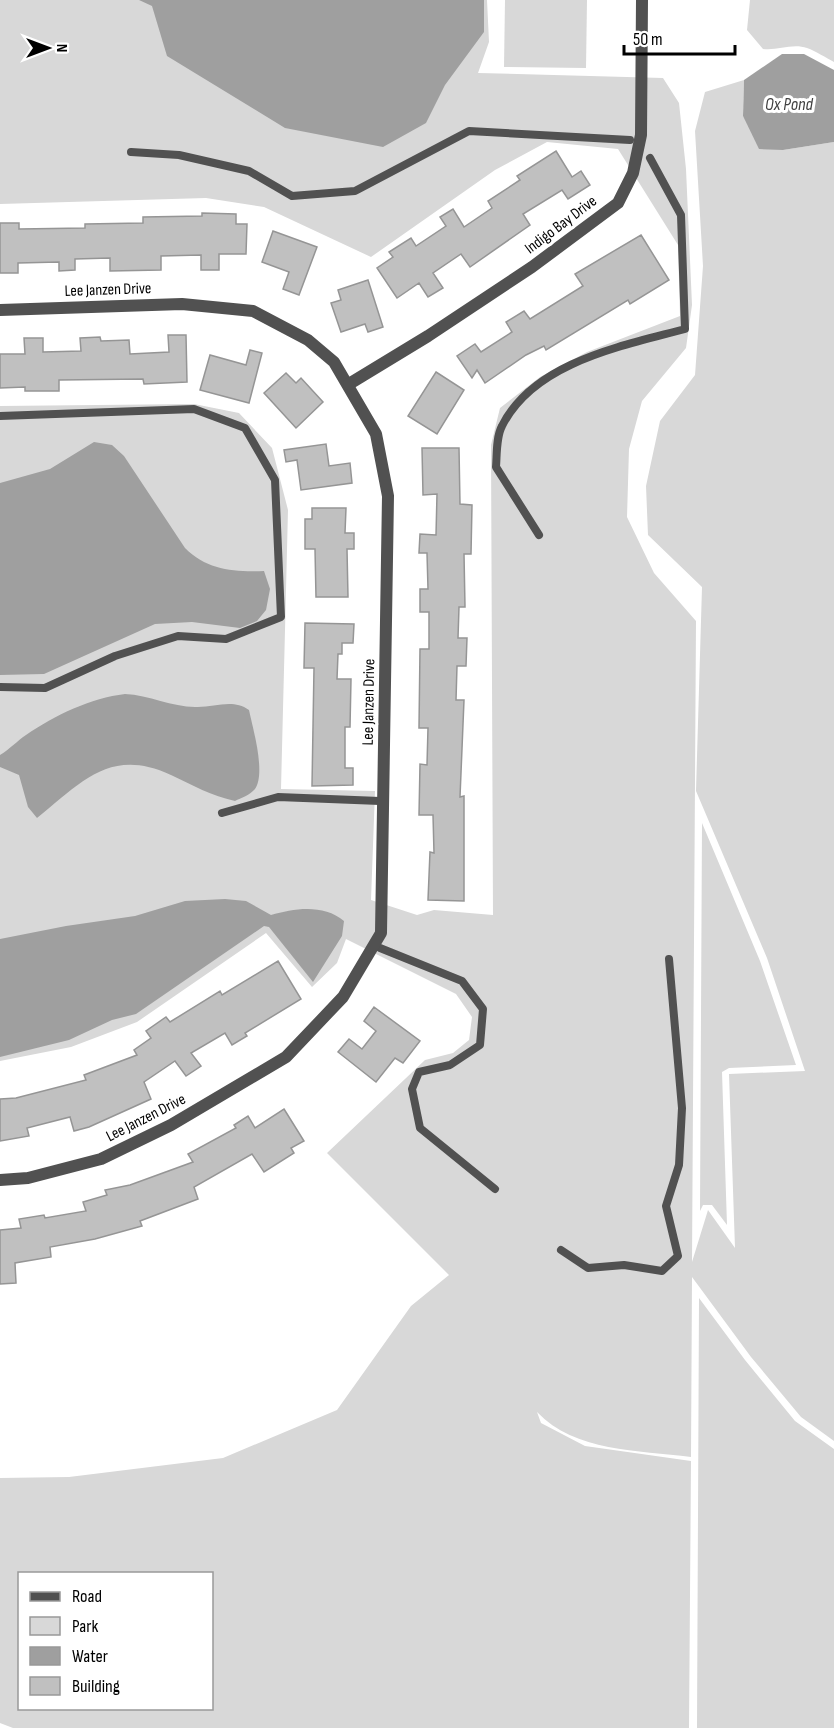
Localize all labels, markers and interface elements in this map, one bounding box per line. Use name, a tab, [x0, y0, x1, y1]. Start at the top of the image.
north arrow	[18, 18, 78, 78]
scale bar	[624, 18, 735, 56]
text: 50 m	[633, 29, 663, 50]
text: N	[52, 44, 71, 52]
water label: Ox Pond	[765, 94, 814, 115]
street label: Indigo Bay Drive	[521, 192, 601, 258]
street label: Lee Janzen Drive	[64, 279, 152, 301]
street label: Lee Janzen Drive	[359, 658, 379, 746]
street label: Lee Janzen Drive	[103, 1090, 189, 1146]
legend	[18, 1572, 213, 1710]
text: Road	[72, 1586, 102, 1607]
text: Park	[72, 1616, 98, 1637]
text: Water	[72, 1646, 108, 1667]
text: Building	[72, 1676, 120, 1697]

